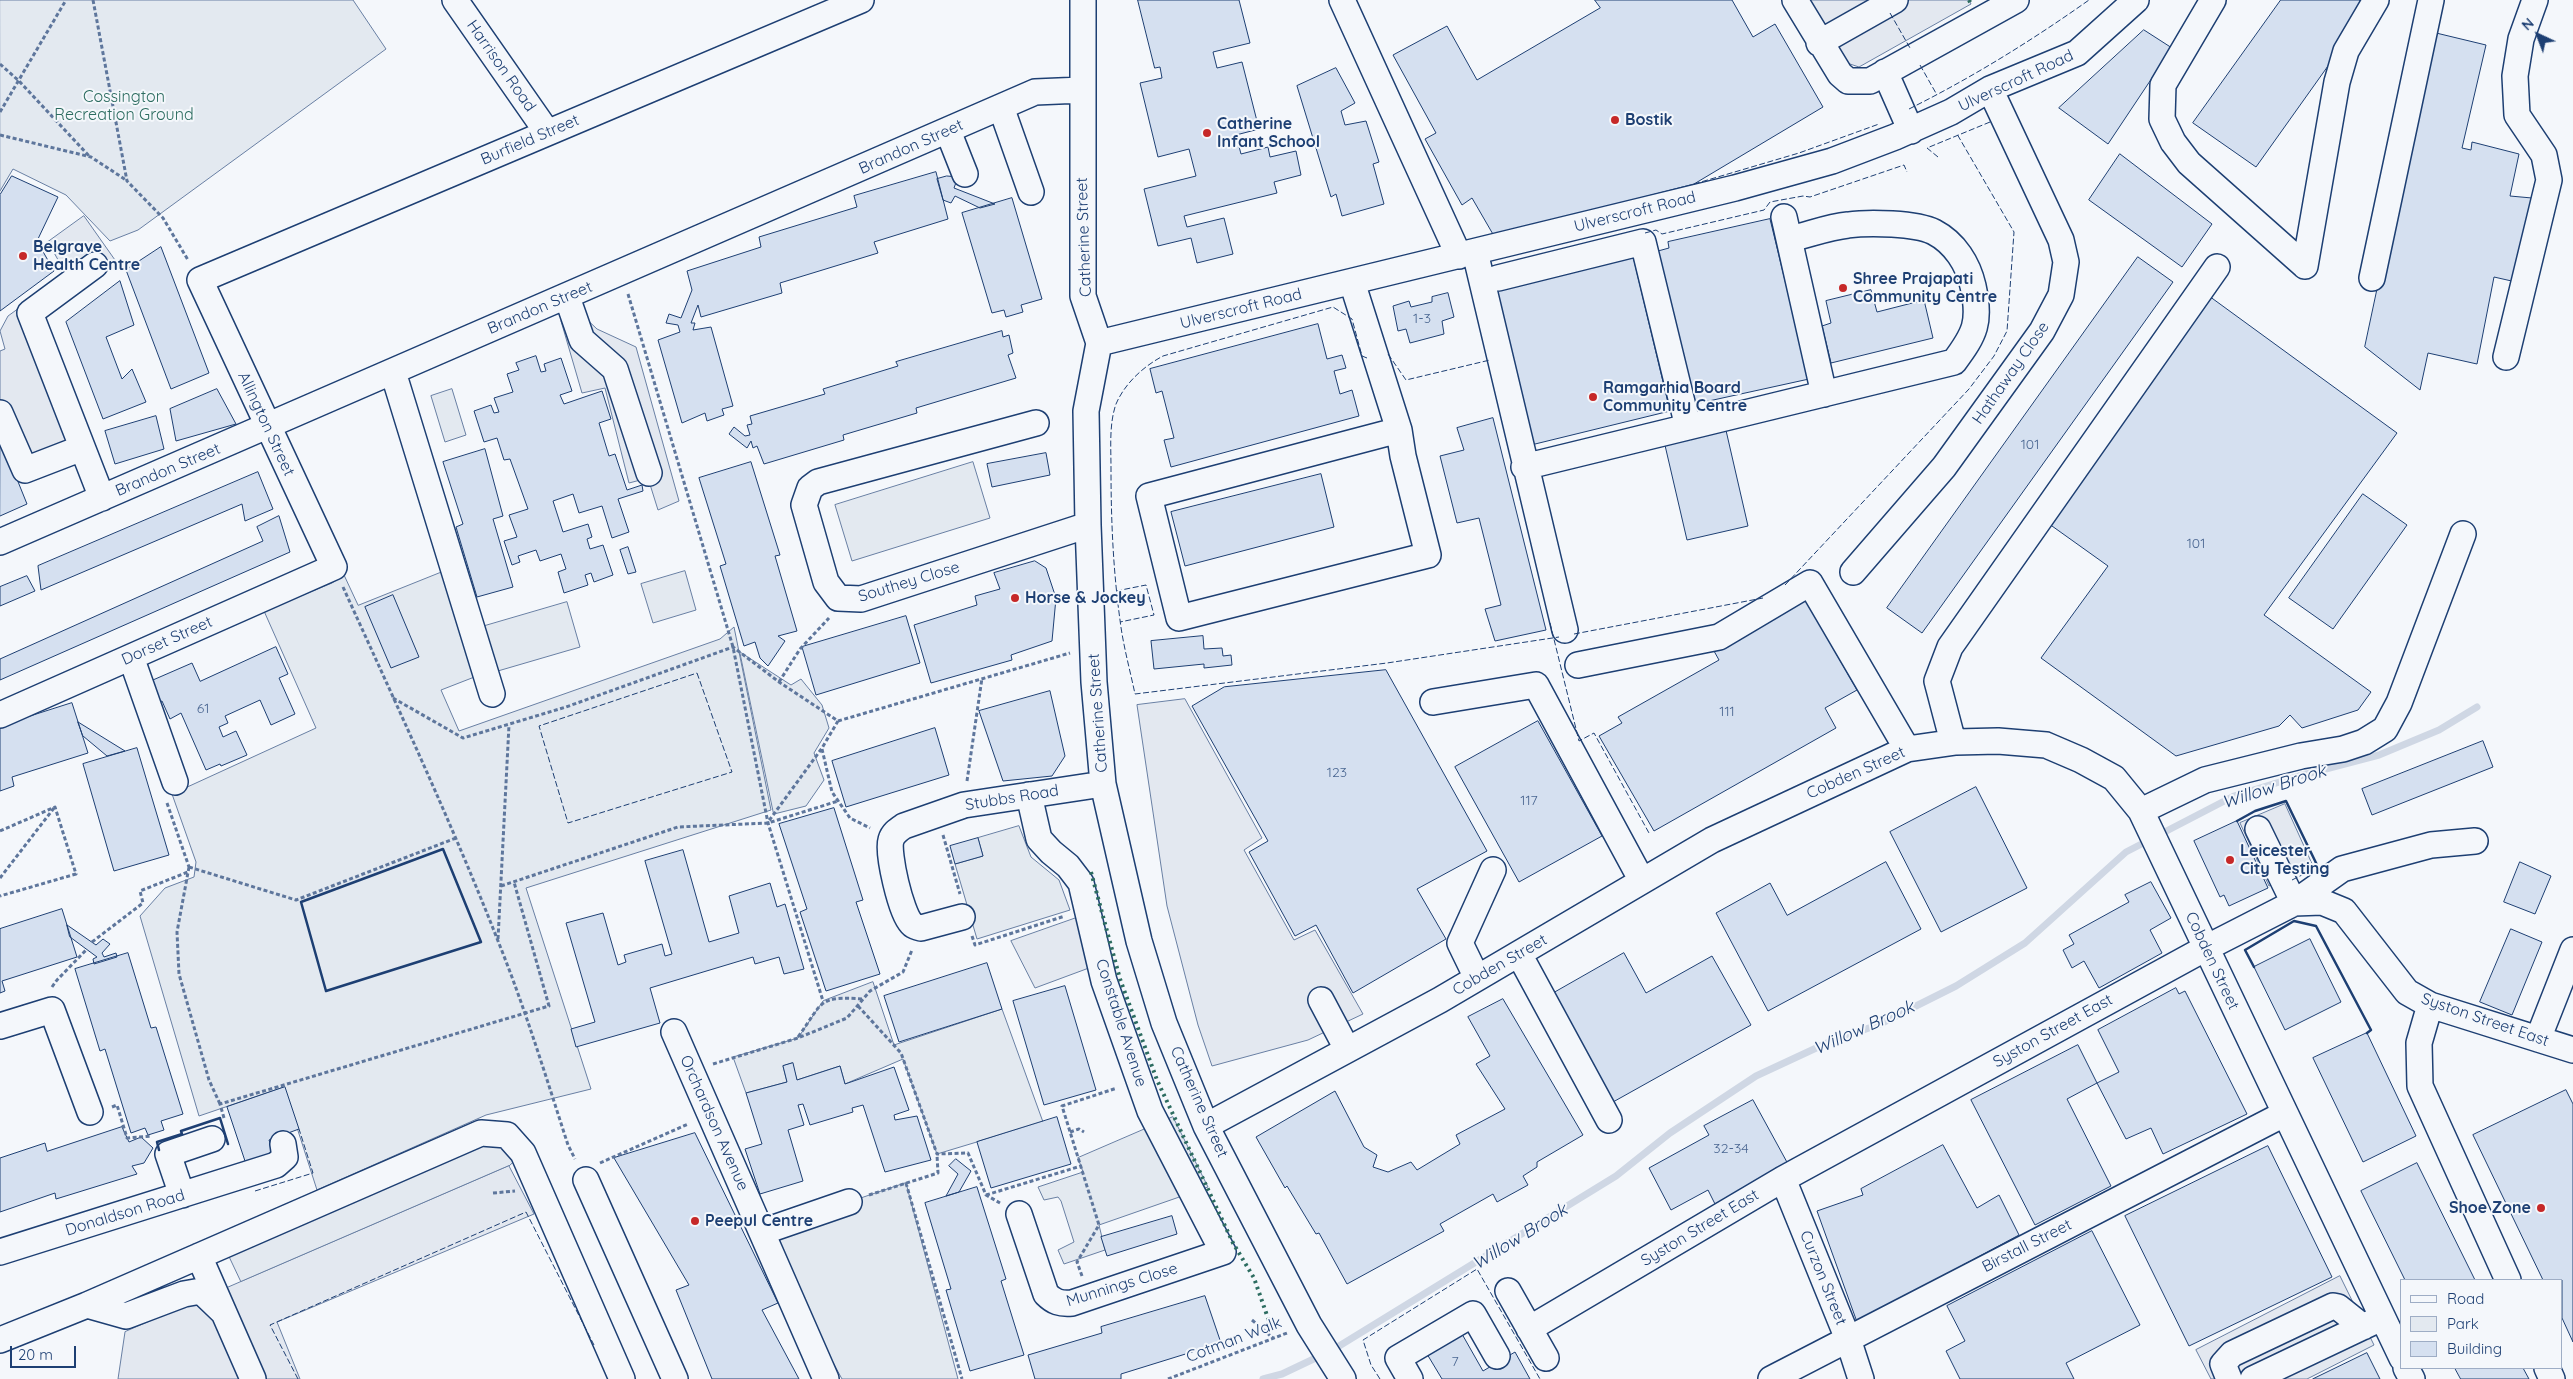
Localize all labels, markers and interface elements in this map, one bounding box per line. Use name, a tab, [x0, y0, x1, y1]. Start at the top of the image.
north arrow	[2513, 10, 2563, 60]
text: N	[2518, 14, 2538, 34]
street label: Harrison Road	[462, 16, 540, 116]
street label: Ulverscroft Road	[1955, 46, 2077, 116]
park label: Cossington Recreation Ground	[54, 87, 194, 125]
place label: Bostik	[1625, 110, 1673, 130]
street label: Burfield Street	[478, 111, 582, 169]
place label: Catherine Infant School	[1217, 114, 1320, 152]
marker: Bostik	[1609, 114, 1621, 126]
street label: Brandon Street	[856, 115, 966, 179]
marker: Catherine Infant School	[1201, 127, 1213, 139]
street label: Catherine Street	[1072, 177, 1096, 297]
street label: Ulverscroft Road	[1572, 188, 1698, 236]
place label: Belgrave Health Centre	[33, 237, 140, 275]
marker: Belgrave Health Centre	[17, 250, 29, 262]
place label: Shree Prajapati Community Centre	[1853, 269, 1997, 307]
street label: Brandon Street	[485, 277, 595, 339]
marker: Shree Prajapati Community Centre	[1837, 282, 1849, 294]
street label: Ulverscroft Road	[1178, 285, 1304, 333]
house number: 1-3	[1413, 311, 1431, 327]
street label: Hathaway Close	[1969, 318, 2053, 428]
street label: Allington Street	[233, 369, 299, 479]
place label: Ramgarhia Board Community Centre	[1603, 378, 1747, 416]
marker: Ramgarhia Board Community Centre	[1587, 391, 1599, 403]
house number: 101	[2021, 437, 2039, 453]
street label: Brandon Street	[113, 439, 223, 501]
house number: 101	[2187, 536, 2205, 552]
street label: Southey Close	[856, 557, 962, 607]
place label: Horse & Jockey	[1025, 588, 1146, 608]
marker: Horse & Jockey	[1009, 592, 1021, 604]
street label: Dorset Street	[119, 612, 215, 670]
street label: Catherine Street	[1084, 653, 1112, 773]
house number: 61	[197, 701, 209, 717]
house number: 111	[1719, 704, 1735, 720]
street label: Cobden Street	[1804, 743, 1908, 803]
water label: Willow Brook	[2219, 760, 2329, 814]
house number: 123	[1327, 765, 1347, 781]
street label: Stubbs Road	[964, 781, 1060, 815]
house number: 117	[1520, 793, 1538, 809]
place label: Leicester City Testing	[2240, 841, 2330, 879]
marker: Leicester City Testing	[2224, 854, 2236, 866]
street label: Cobden Street	[2181, 909, 2243, 1013]
street label: Cobden Street	[1449, 930, 1551, 1000]
street label: Constable Avenue	[1091, 957, 1151, 1089]
street label: Syston Street East	[2419, 989, 2551, 1051]
street label: Syston Street East	[1990, 990, 2116, 1072]
water label: Willow Brook	[1810, 996, 1918, 1060]
street label: Catherine Street	[1166, 1043, 1232, 1161]
street label: Orchardson Avenue	[676, 1052, 752, 1194]
house number: 32-34	[1713, 1141, 1749, 1157]
street label: Syston Street East	[1638, 1185, 1762, 1271]
street label: Donaldson Road	[63, 1186, 187, 1240]
place label: Shoe Zone	[2449, 1198, 2531, 1218]
water label: Willow Brook	[1468, 1199, 1572, 1275]
marker: Shoe Zone	[2535, 1202, 2547, 1214]
place label: Peepul Centre	[705, 1211, 813, 1231]
marker: Peepul Centre	[689, 1215, 701, 1227]
street label: Birstall Street	[1979, 1215, 2075, 1277]
street label: Curzon Street	[1795, 1228, 1851, 1328]
street label: Munnings Close	[1064, 1259, 1180, 1311]
legend	[2400, 1279, 2563, 1369]
text: Road	[2447, 1289, 2484, 1308]
street label: Cotman Walk	[1184, 1313, 1284, 1367]
text: Park	[2447, 1314, 2479, 1333]
scale bar	[12, 1336, 79, 1368]
text: Building	[2447, 1339, 2502, 1358]
text: 20 m	[18, 1345, 53, 1364]
house number: 7	[1451, 1354, 1459, 1370]

